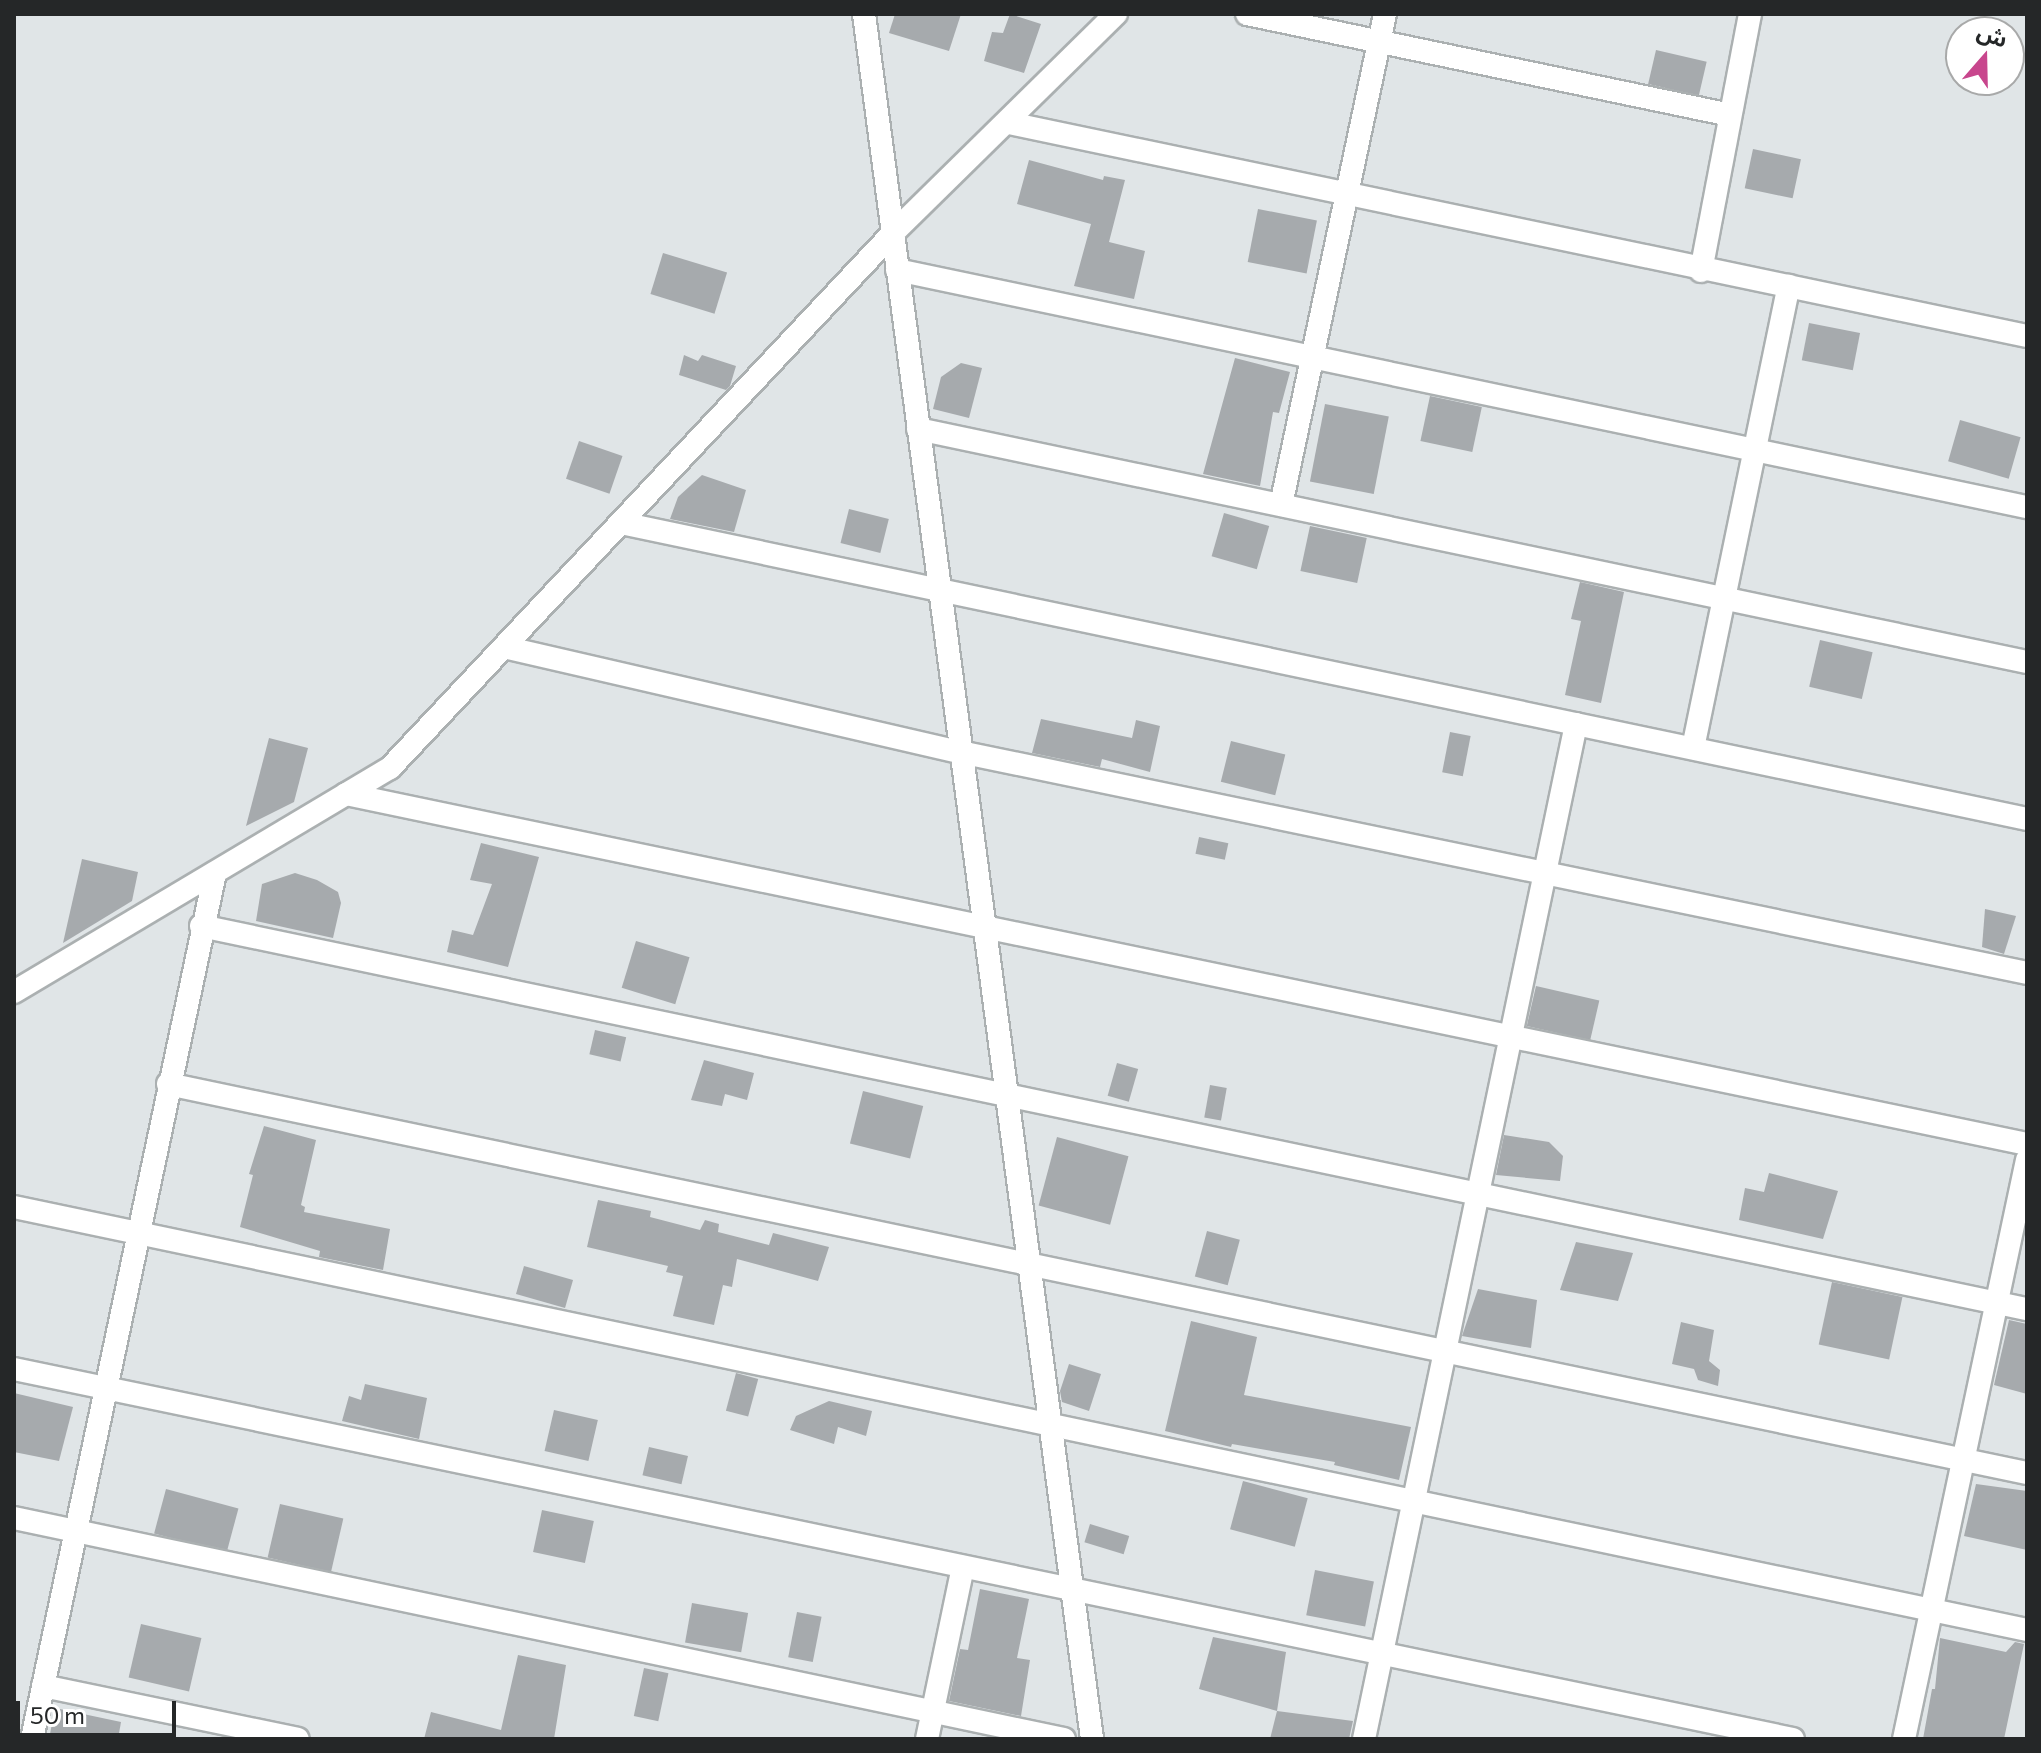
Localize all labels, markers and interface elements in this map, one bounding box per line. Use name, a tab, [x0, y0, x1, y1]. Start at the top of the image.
north arrow	[1945, 16, 2025, 96]
text: ش	[1974, 17, 2011, 53]
scale bar	[20, 1685, 180, 1735]
text: 50 m	[30, 1700, 85, 1729]

